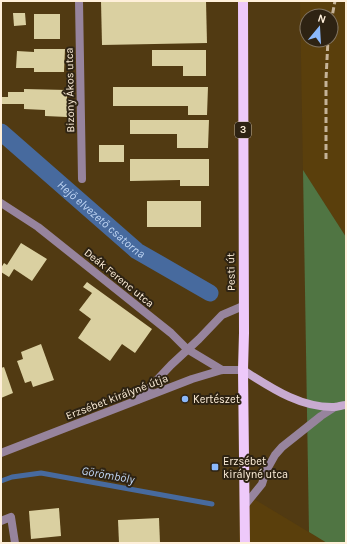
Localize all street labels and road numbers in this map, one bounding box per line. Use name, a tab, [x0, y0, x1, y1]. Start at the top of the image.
street label: Bizony Ákos utca	[61, 47, 77, 133]
road number: 3	[235, 122, 251, 138]
street label: Deák Ferenc utca	[82, 246, 156, 310]
street label: Pesti út	[224, 253, 238, 291]
street label: Erzsébet királyné útja	[64, 371, 170, 423]

